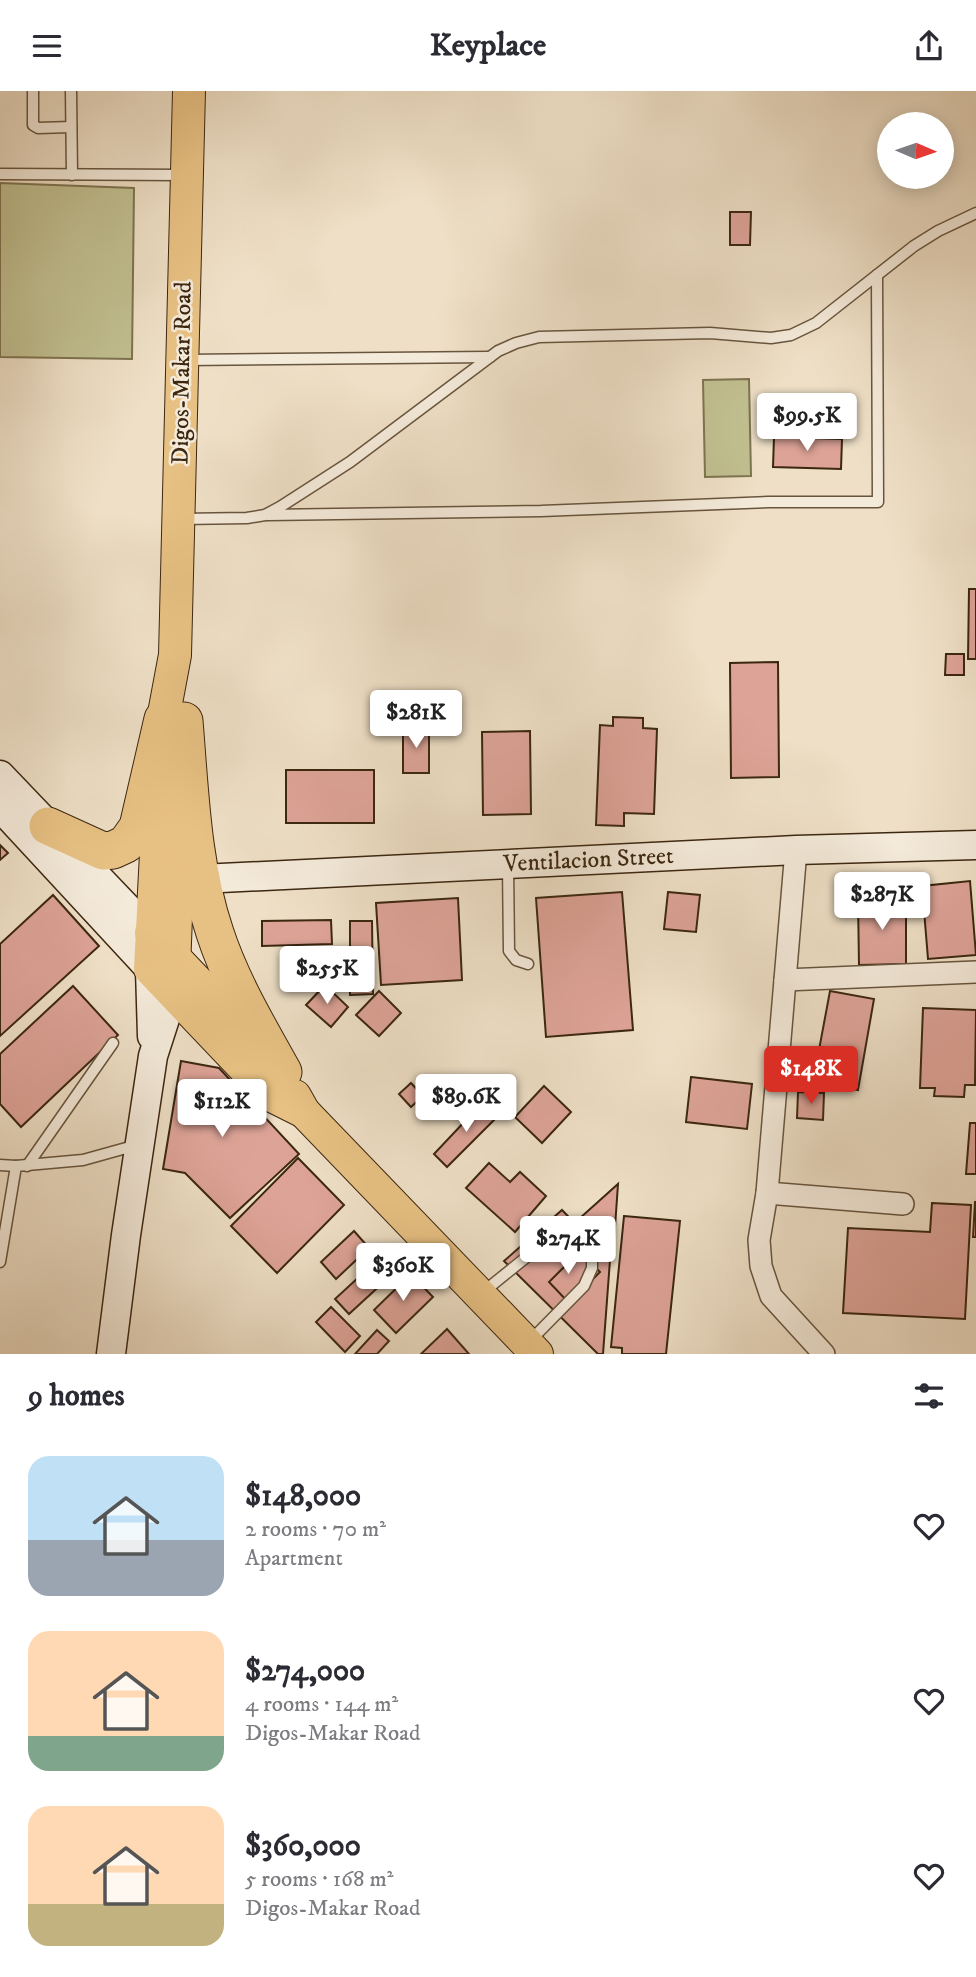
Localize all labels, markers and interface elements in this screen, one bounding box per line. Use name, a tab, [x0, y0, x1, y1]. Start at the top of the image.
text: Keyplace	[430, 26, 546, 66]
icon: menu	[28, 27, 66, 65]
icon: share	[910, 27, 948, 65]
north arrow	[877, 112, 954, 189]
map controls	[877, 112, 954, 189]
street label: Digos-Makar Road	[165, 281, 199, 465]
pin: $99.5K	[750, 393, 864, 453]
text: $99.5K	[773, 401, 841, 430]
pin: $281K	[367, 691, 465, 750]
text: $281K	[386, 698, 446, 727]
street label: Ventilacion Street	[502, 841, 675, 879]
pin: $287K	[833, 873, 931, 932]
text: $287K	[850, 880, 914, 909]
pin: $255K	[278, 947, 376, 1006]
text: $255K	[296, 954, 358, 983]
pin: $148K	[762, 1047, 860, 1106]
text: $148K	[780, 1054, 842, 1083]
pin: $89.6K	[409, 1075, 523, 1134]
pin: $112K	[173, 1079, 271, 1139]
text: $89.6K	[431, 1082, 501, 1111]
text: $112K	[194, 1087, 250, 1116]
pin: $274K	[519, 1217, 617, 1276]
text: $274K	[536, 1224, 600, 1253]
pin: $360K	[354, 1243, 452, 1303]
text: $360K	[372, 1251, 434, 1280]
icon: filters	[910, 1377, 948, 1415]
text: 9 homes	[28, 1378, 125, 1415]
text: $148,000	[245, 1478, 361, 1515]
icon: home	[84, 1484, 168, 1568]
icon: heart	[910, 1507, 948, 1545]
text: 2 rooms · 70 m²	[245, 1515, 386, 1544]
text: Apartment	[245, 1544, 343, 1573]
text: $274,000	[245, 1653, 365, 1690]
icon: home	[84, 1659, 168, 1743]
icon: heart	[910, 1682, 948, 1720]
text: 4 rooms · 144 m²	[245, 1690, 398, 1719]
text: Digos-Makar Road	[245, 1719, 421, 1748]
text: $360,000	[245, 1828, 361, 1865]
icon: home	[84, 1834, 168, 1918]
icon: heart	[910, 1857, 948, 1895]
text: 5 rooms · 168 m²	[245, 1865, 393, 1894]
text: Digos-Makar Road	[245, 1894, 421, 1923]

